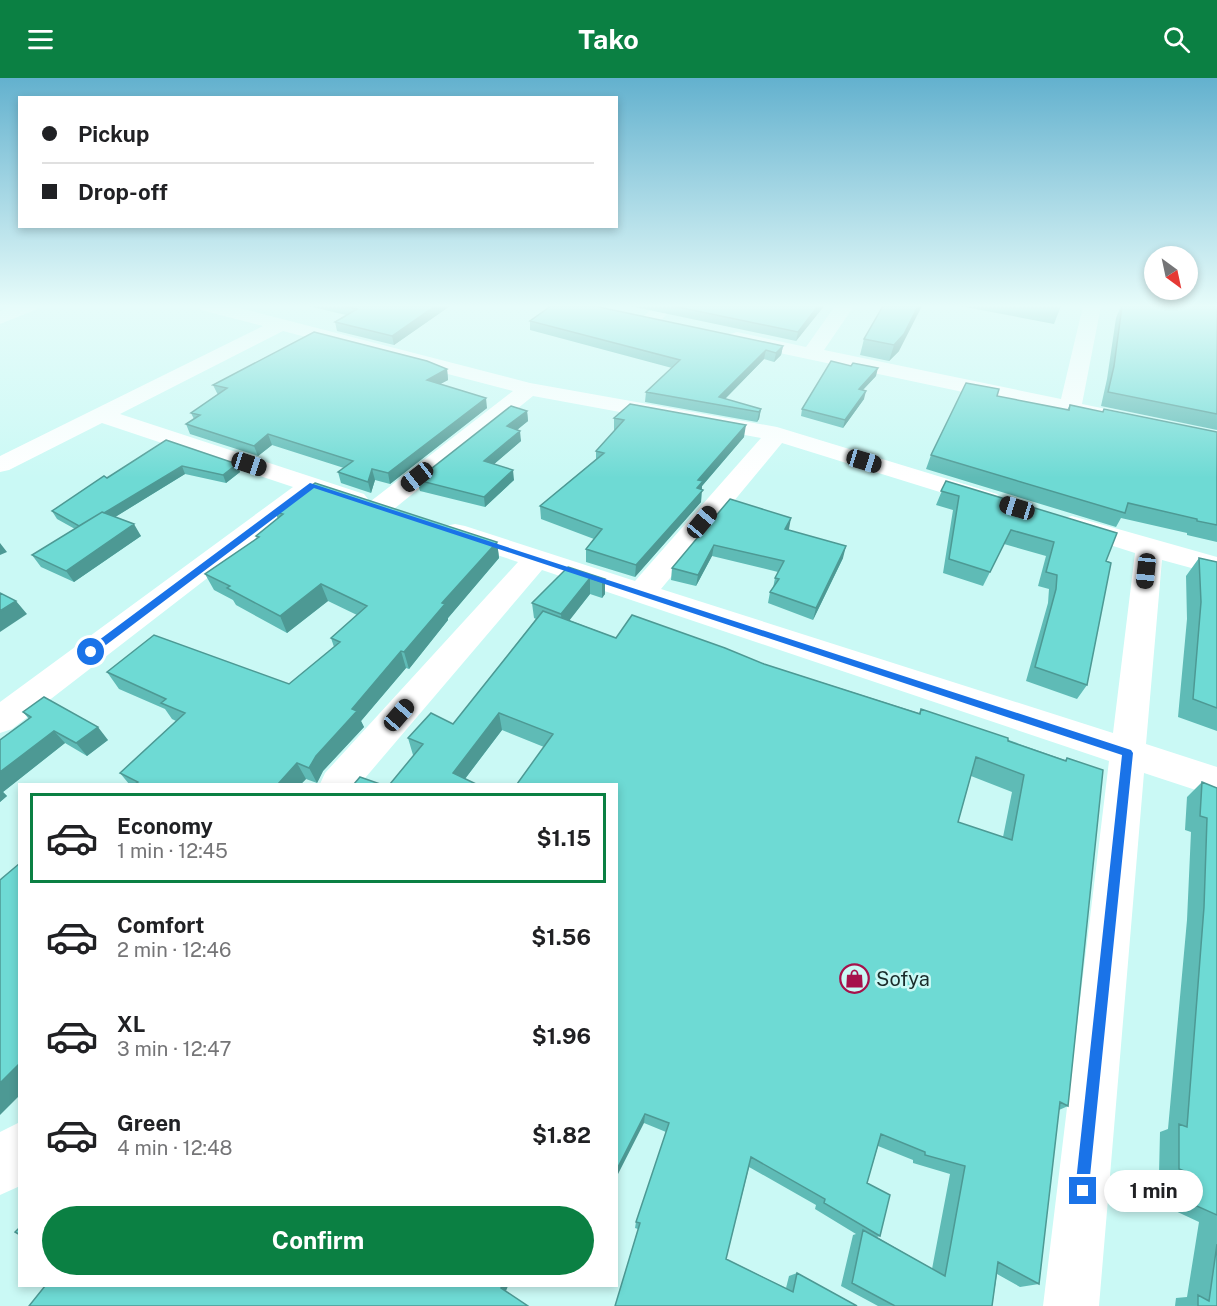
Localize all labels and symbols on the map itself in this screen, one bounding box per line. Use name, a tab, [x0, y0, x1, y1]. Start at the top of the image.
north arrow	[1144, 246, 1198, 300]
car	[844, 447, 884, 475]
car	[229, 450, 269, 478]
car	[397, 459, 437, 495]
car	[997, 494, 1037, 522]
car	[684, 502, 720, 542]
car	[1135, 552, 1157, 590]
route start	[77, 638, 104, 665]
car	[380, 696, 418, 734]
shop icon: Sofya	[839, 963, 871, 995]
place label: Sofya	[876, 967, 930, 991]
callout: 1 min	[1104, 1170, 1203, 1212]
route end	[1069, 1177, 1096, 1204]

